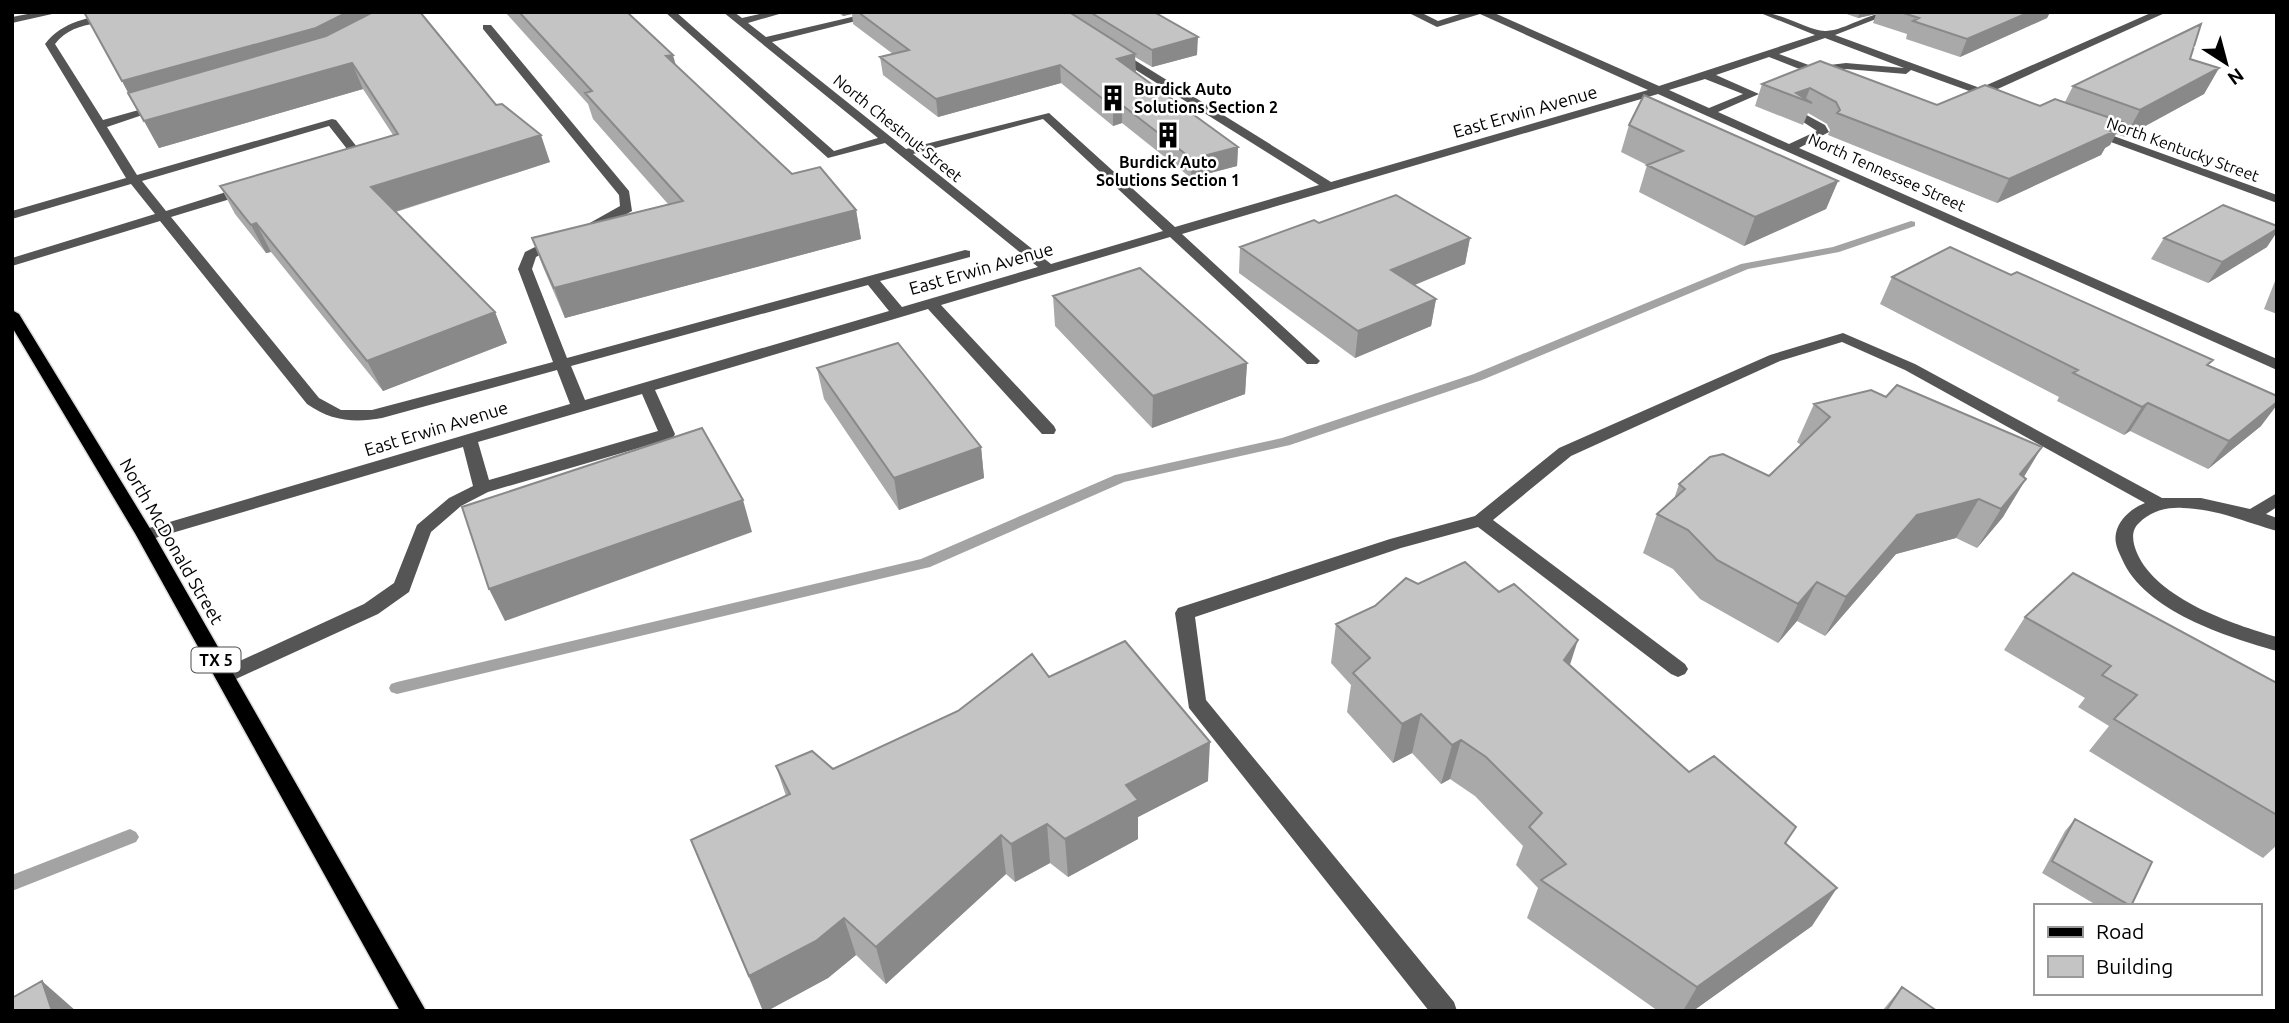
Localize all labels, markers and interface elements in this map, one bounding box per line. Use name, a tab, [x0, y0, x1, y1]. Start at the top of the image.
north arrow	[2191, 28, 2261, 98]
text: N	[2224, 64, 2248, 90]
street label: North Chestnut Street	[830, 71, 966, 186]
place label: Burdick Auto Solutions Section 2	[1134, 80, 1278, 116]
street label: East Erwin Avenue	[1451, 81, 1599, 141]
building icon: Burdick Auto Solutions Section 2	[1098, 83, 1128, 113]
street label: North Kentucky Street	[2105, 113, 2262, 185]
building icon: Burdick Auto Solutions Section 1	[1153, 120, 1183, 150]
street label: North Tennessee Street	[1806, 129, 1969, 215]
place label: Burdick Auto Solutions Section 1	[1096, 153, 1240, 189]
street label: East Erwin Avenue	[907, 238, 1055, 298]
street label: East Erwin Avenue	[362, 397, 510, 459]
street label: North McDonald Street	[116, 455, 228, 627]
road number: TX 5	[192, 648, 241, 673]
legend	[2034, 904, 2261, 995]
text: Road	[2096, 919, 2144, 943]
text: Building	[2096, 954, 2173, 978]

